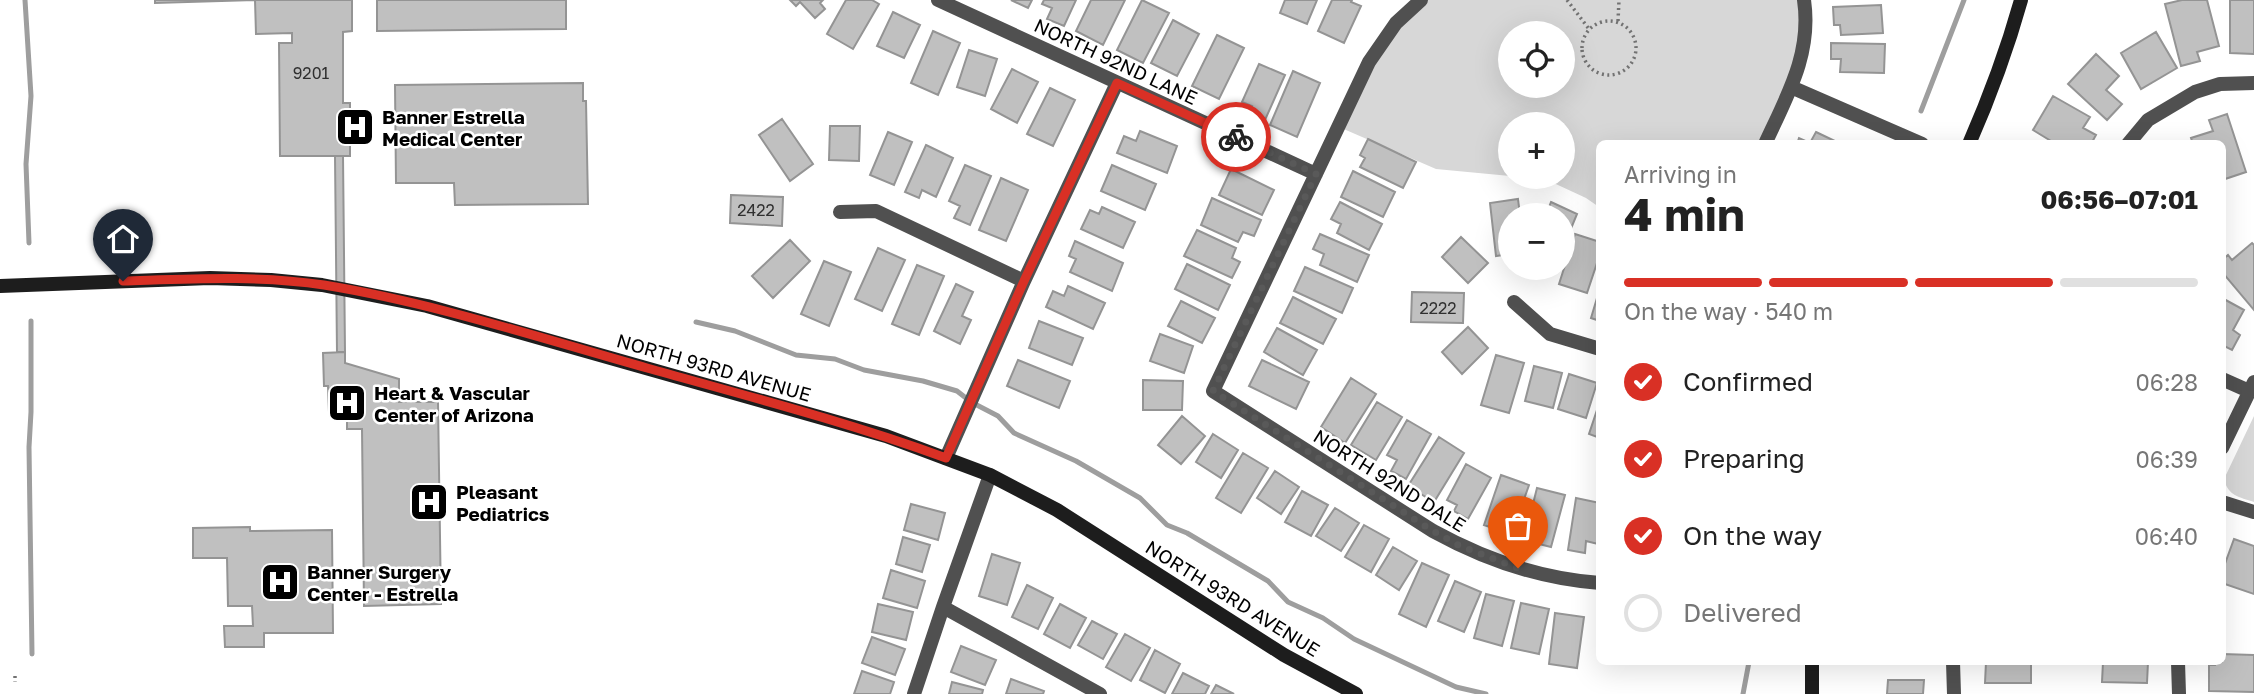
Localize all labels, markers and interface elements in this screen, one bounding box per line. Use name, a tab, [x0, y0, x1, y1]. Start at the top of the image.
street label: NORTH 92ND LANE	[1031, 13, 1201, 109]
map controls	[1498, 21, 1575, 280]
button: locate	[1498, 21, 1575, 98]
house number: 9201	[293, 63, 330, 83]
courier	[1201, 102, 1271, 172]
place label: Banner Estrella Medical Center	[382, 105, 525, 150]
hospital icon: Banner Estrella Medical Center	[334, 106, 376, 148]
button: +	[1498, 112, 1575, 189]
icon: bike	[1217, 118, 1255, 156]
text: Arriving in	[1624, 160, 1737, 188]
text: 06:56–07:01	[2040, 184, 2198, 215]
text: 4 min	[1624, 186, 1745, 241]
house number: 2422	[737, 200, 775, 220]
button: −	[1498, 203, 1575, 280]
pin	[93, 209, 153, 281]
icon: home	[104, 220, 142, 258]
text: On the way · 540 m	[1624, 297, 1833, 325]
house number: 2222	[1419, 298, 1457, 318]
street label: NORTH 93RD AVENUE	[614, 328, 814, 406]
icon: check	[1624, 363, 1662, 401]
text: Confirmed	[1683, 366, 1813, 397]
text: 06:28	[2136, 368, 2198, 396]
place label: Heart & Vascular Center of Arizona	[374, 381, 534, 426]
hospital icon: Heart & Vascular Center of Arizona	[326, 382, 368, 424]
street label: NORTH 92ND DALE	[1310, 424, 1470, 536]
icon: check	[1624, 440, 1662, 478]
text: Preparing	[1683, 443, 1805, 474]
text: 06:39	[2136, 445, 2198, 473]
place label: Pleasant Pediatrics	[456, 480, 550, 525]
hospital icon: Pleasant Pediatrics	[408, 481, 450, 523]
pin	[1488, 496, 1548, 568]
icon: bag	[1499, 507, 1537, 545]
icon: check	[1624, 517, 1662, 555]
text: On the way	[1683, 520, 1822, 551]
text: 06:40	[2135, 522, 2198, 550]
street label: NORTH 93RD AVENUE	[1142, 535, 1324, 661]
place label: Banner Surgery Center - Estrella	[307, 560, 458, 605]
hospital icon: Banner Surgery Center - Estrella	[259, 561, 301, 603]
text: Delivered	[1683, 597, 1802, 628]

